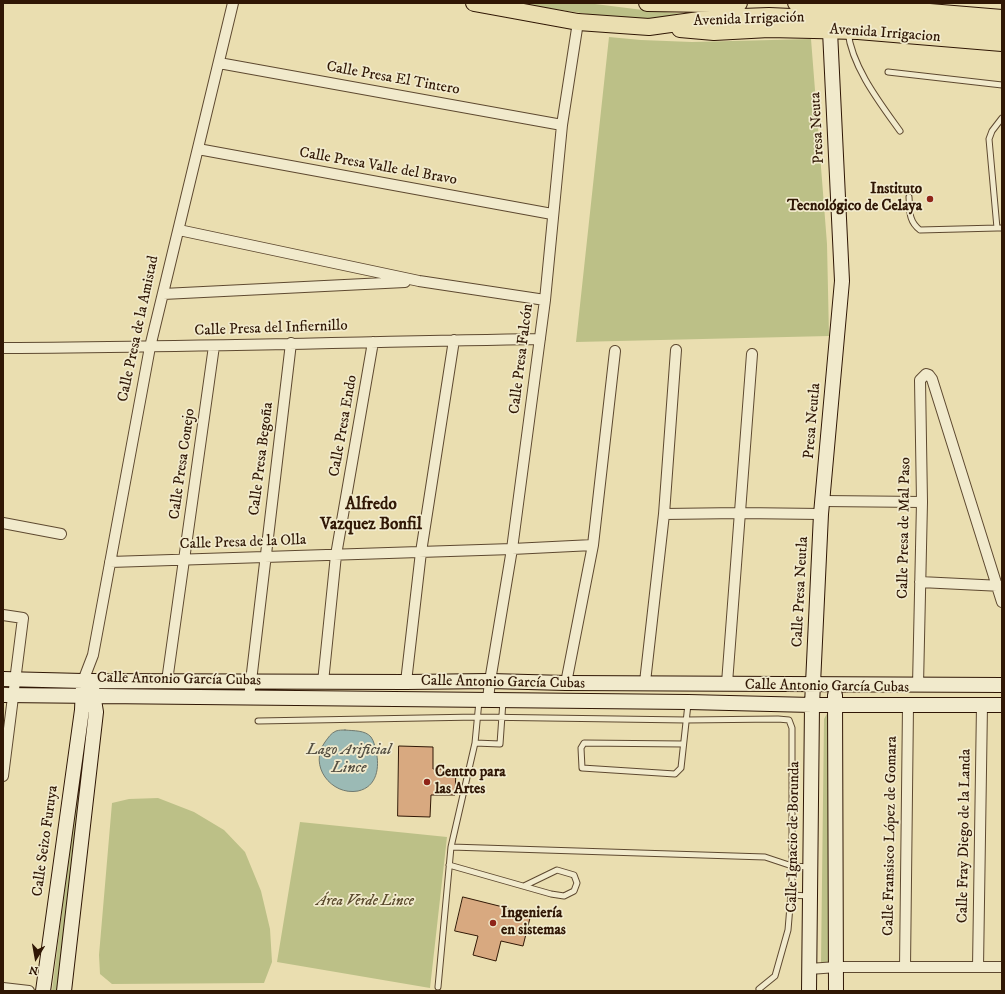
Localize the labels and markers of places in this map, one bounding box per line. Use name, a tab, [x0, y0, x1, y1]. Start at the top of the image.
place label: Instituto Tecnológico de Celaya	[787, 181, 922, 216]
marker: Instituto Tecnológico de Celaya	[925, 194, 935, 204]
place label: Centro para las Artes	[435, 764, 506, 799]
marker: Centro para las Artes	[422, 777, 432, 787]
place label: Ingeniería en sistemas	[501, 905, 566, 940]
marker: Ingeniería en sistemas	[488, 918, 498, 928]

